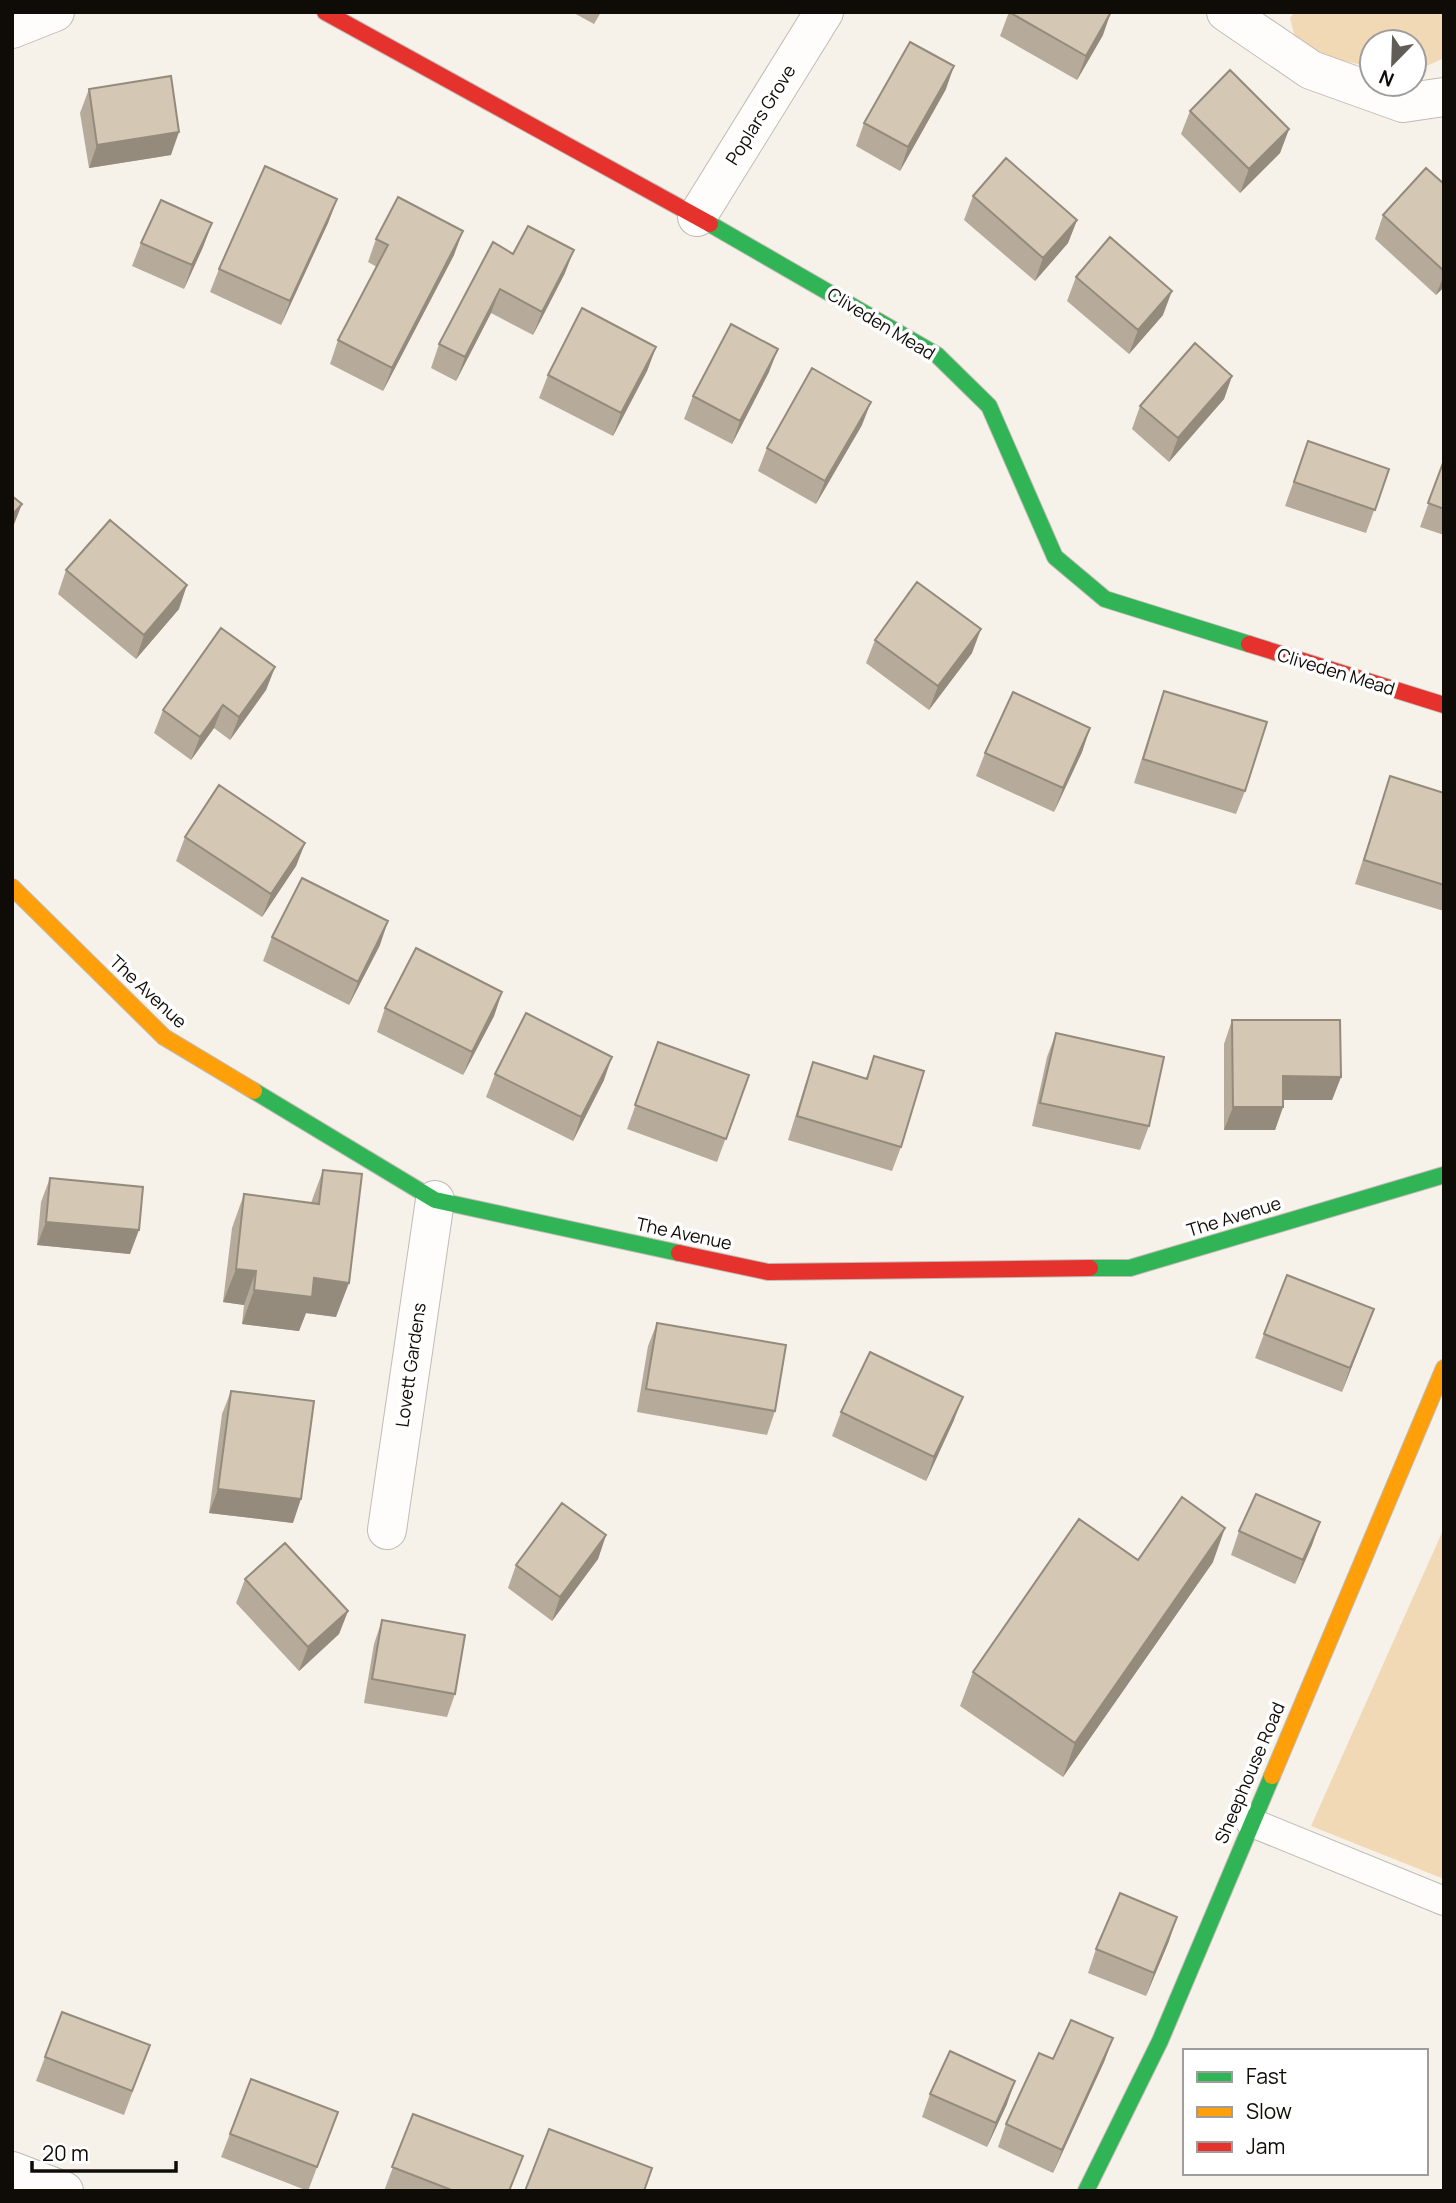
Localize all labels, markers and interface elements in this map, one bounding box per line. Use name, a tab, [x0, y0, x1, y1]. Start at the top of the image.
north arrow	[1358, 28, 1428, 98]
street label: Poplars Grove	[720, 60, 801, 169]
text: N	[1375, 64, 1398, 93]
street label: Cliveden Mead	[823, 281, 940, 365]
street label: Cliveden Mead	[1274, 642, 1398, 700]
street label: The Avenue	[105, 949, 192, 1033]
street label: The Avenue	[1184, 1190, 1284, 1242]
street label: The Avenue	[634, 1211, 734, 1255]
street label: Lovett Gardens	[389, 1301, 431, 1429]
street label: Sheephouse Road	[1208, 1698, 1290, 1847]
legend	[1183, 2049, 1428, 2175]
text: Fast	[1246, 2062, 1287, 2090]
text: Slow	[1246, 2097, 1292, 2125]
scale bar	[32, 2130, 175, 2174]
text: Jam	[1246, 2132, 1285, 2160]
text: 20 m	[42, 2139, 89, 2167]

